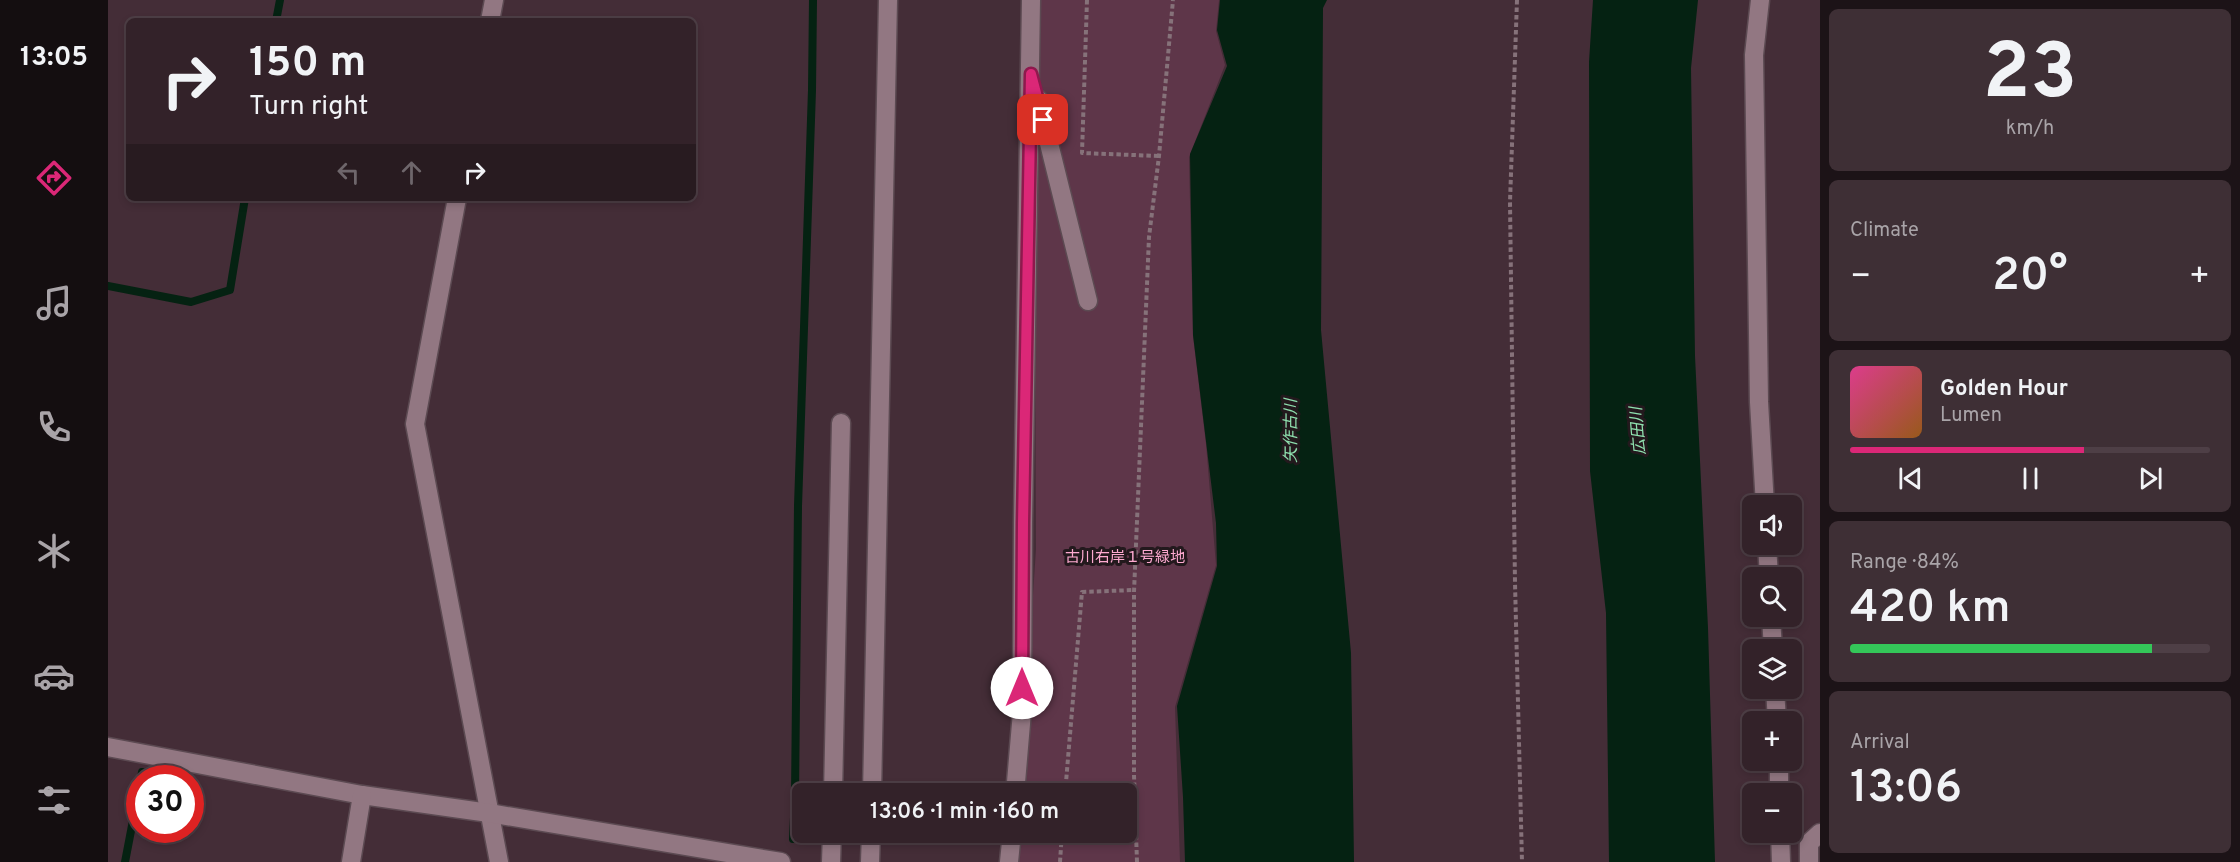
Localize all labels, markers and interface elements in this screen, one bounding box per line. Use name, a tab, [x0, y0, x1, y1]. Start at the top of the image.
text: 23	[1983, 27, 2077, 126]
text: 150 m	[249, 38, 366, 91]
text: 13:05	[20, 41, 88, 75]
icon: right	[150, 42, 228, 120]
text: Turn right	[249, 90, 368, 124]
pin	[1017, 94, 1068, 145]
icon: arrive	[1026, 103, 1059, 136]
text: km/h	[2006, 116, 2054, 142]
icon: left	[332, 156, 365, 189]
icon: ahead	[395, 156, 428, 189]
icon: right	[458, 156, 491, 189]
icon: directions	[33, 157, 75, 199]
text: Climate	[1850, 218, 1919, 244]
text: 20°	[1992, 249, 2068, 306]
text: −	[1850, 257, 1871, 299]
text: +	[2189, 257, 2210, 299]
icon: music	[33, 282, 75, 324]
text: Golden Hour	[1940, 376, 2068, 403]
water label: 矢作古川	[1282, 397, 1302, 463]
text: Lumen	[1940, 403, 2002, 429]
water label: 広田川	[1627, 404, 1651, 456]
icon: phone	[33, 406, 75, 448]
icon: previous	[1894, 462, 1927, 495]
icon: pause	[2014, 462, 2047, 495]
icon: next	[2134, 462, 2167, 495]
map controls	[1742, 495, 1802, 843]
button: sound	[1742, 495, 1802, 555]
icon: climate	[33, 530, 75, 572]
park label: 古川右岸１号緑地	[1065, 549, 1185, 568]
text: Range · 84%	[1850, 550, 1959, 576]
button: search	[1742, 567, 1802, 627]
text: 420 km	[1850, 581, 2010, 638]
button: layers	[1742, 639, 1802, 699]
icon: car	[33, 655, 75, 697]
position arrow	[990, 656, 1054, 720]
button: +	[1742, 711, 1802, 771]
text: Arrival	[1850, 730, 1910, 756]
text: 13:06	[1850, 761, 1962, 818]
speed limit sign: 30	[126, 765, 204, 843]
icon: filters	[33, 779, 75, 821]
button: −	[1742, 783, 1802, 843]
text: 13:06 · 1 min · 160 m	[870, 799, 1059, 826]

